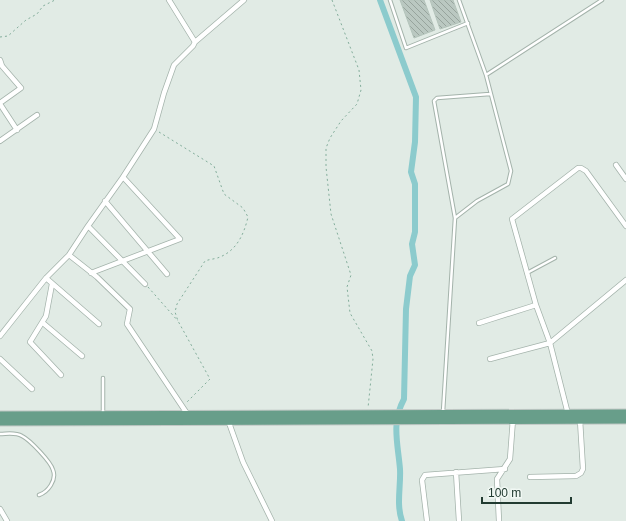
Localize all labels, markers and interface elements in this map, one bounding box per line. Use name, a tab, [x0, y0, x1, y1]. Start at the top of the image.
scale bar	[482, 479, 571, 505]
text: 100 m	[488, 486, 521, 500]

